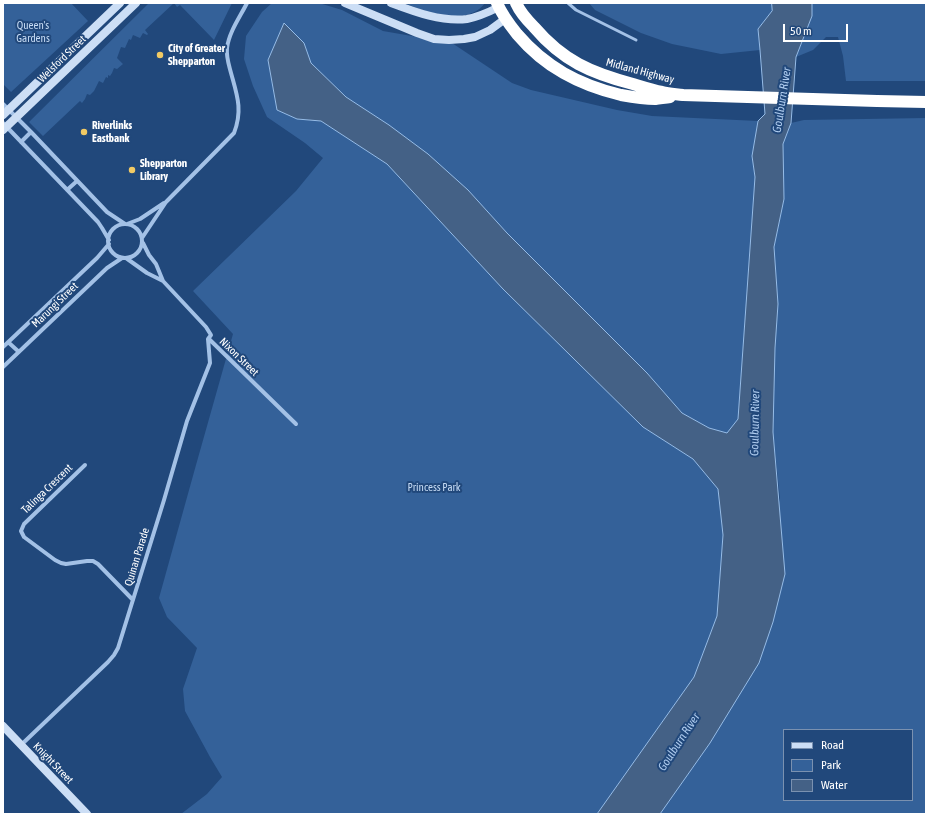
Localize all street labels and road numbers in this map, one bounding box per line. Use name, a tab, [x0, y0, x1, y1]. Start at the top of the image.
street label: Welsford Street	[35, 33, 89, 85]
street label: Midland Highway	[604, 56, 676, 86]
street label: Marungi Street	[29, 280, 81, 330]
street label: Nixon Street	[217, 335, 261, 379]
street label: Talinga Crescent	[19, 461, 75, 517]
street label: Quinan Parade	[122, 526, 152, 588]
street label: Knight Street	[30, 740, 76, 786]

